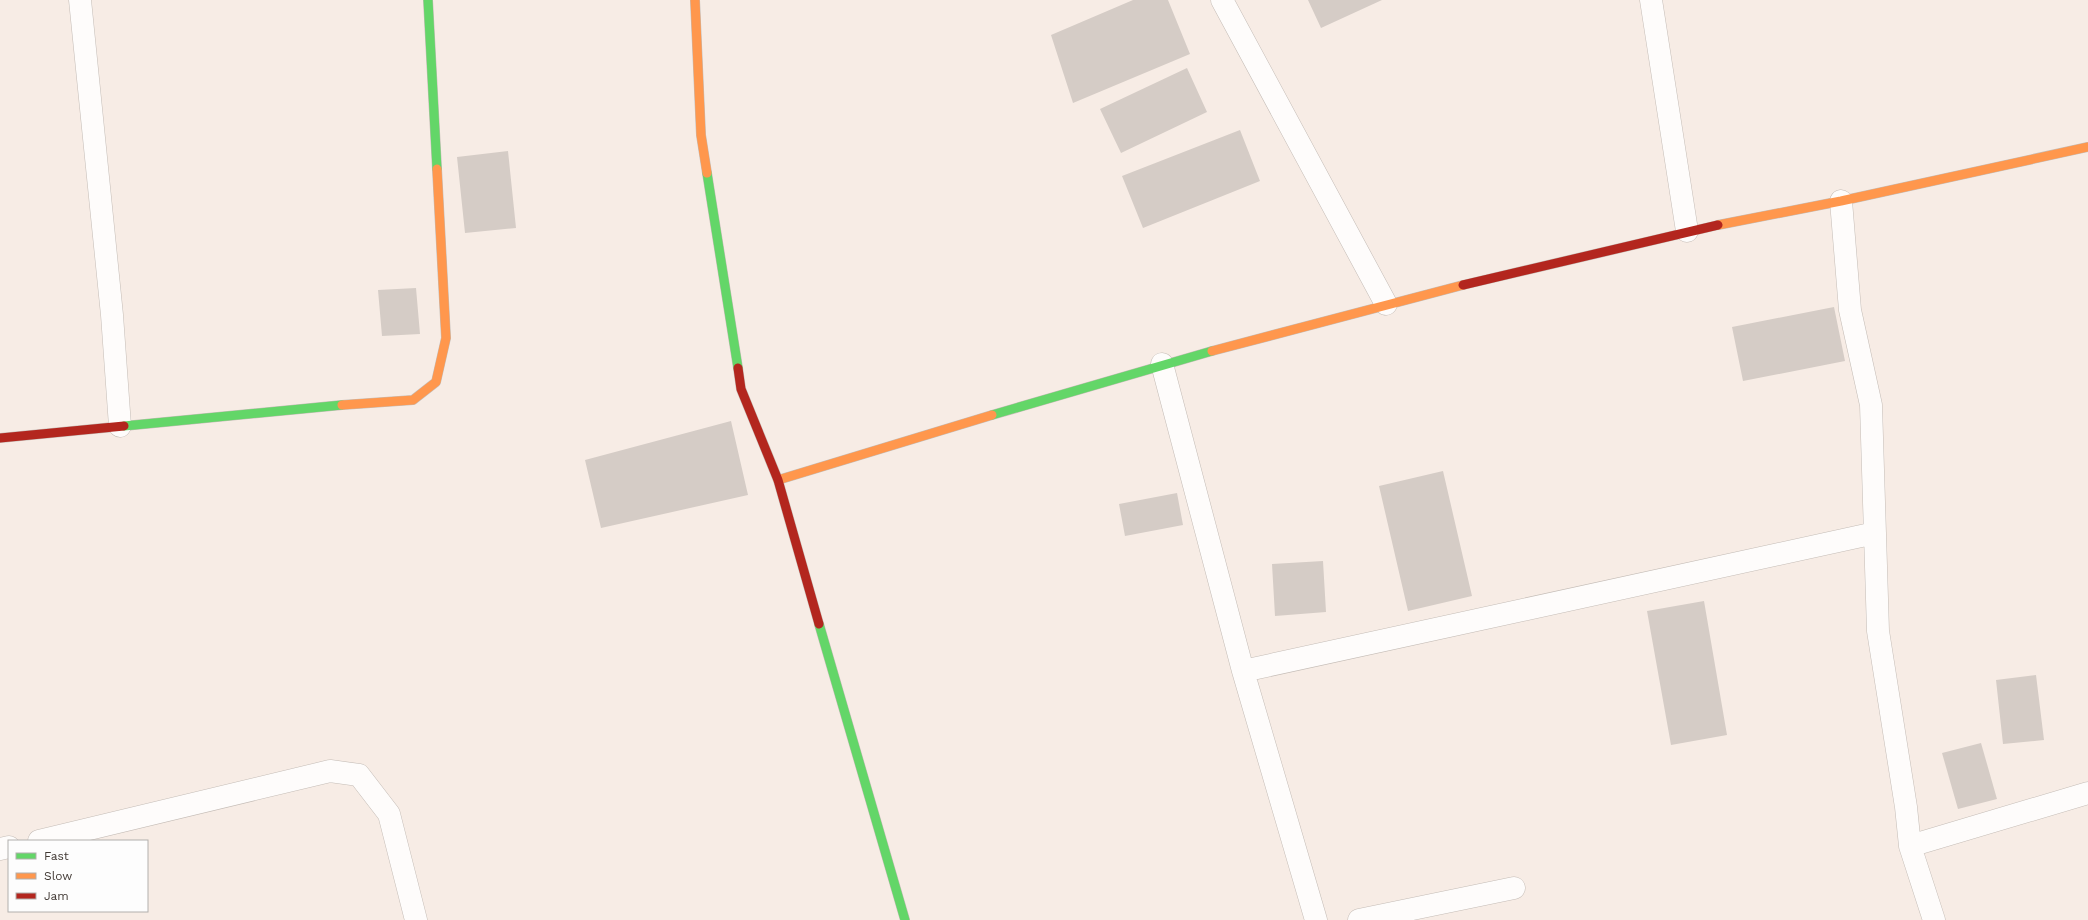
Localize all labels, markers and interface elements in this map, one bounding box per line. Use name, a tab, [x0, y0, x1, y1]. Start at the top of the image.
legend	[8, 840, 148, 912]
text: Fast	[44, 849, 69, 863]
text: Slow	[44, 869, 72, 883]
text: Jam	[44, 889, 69, 903]

